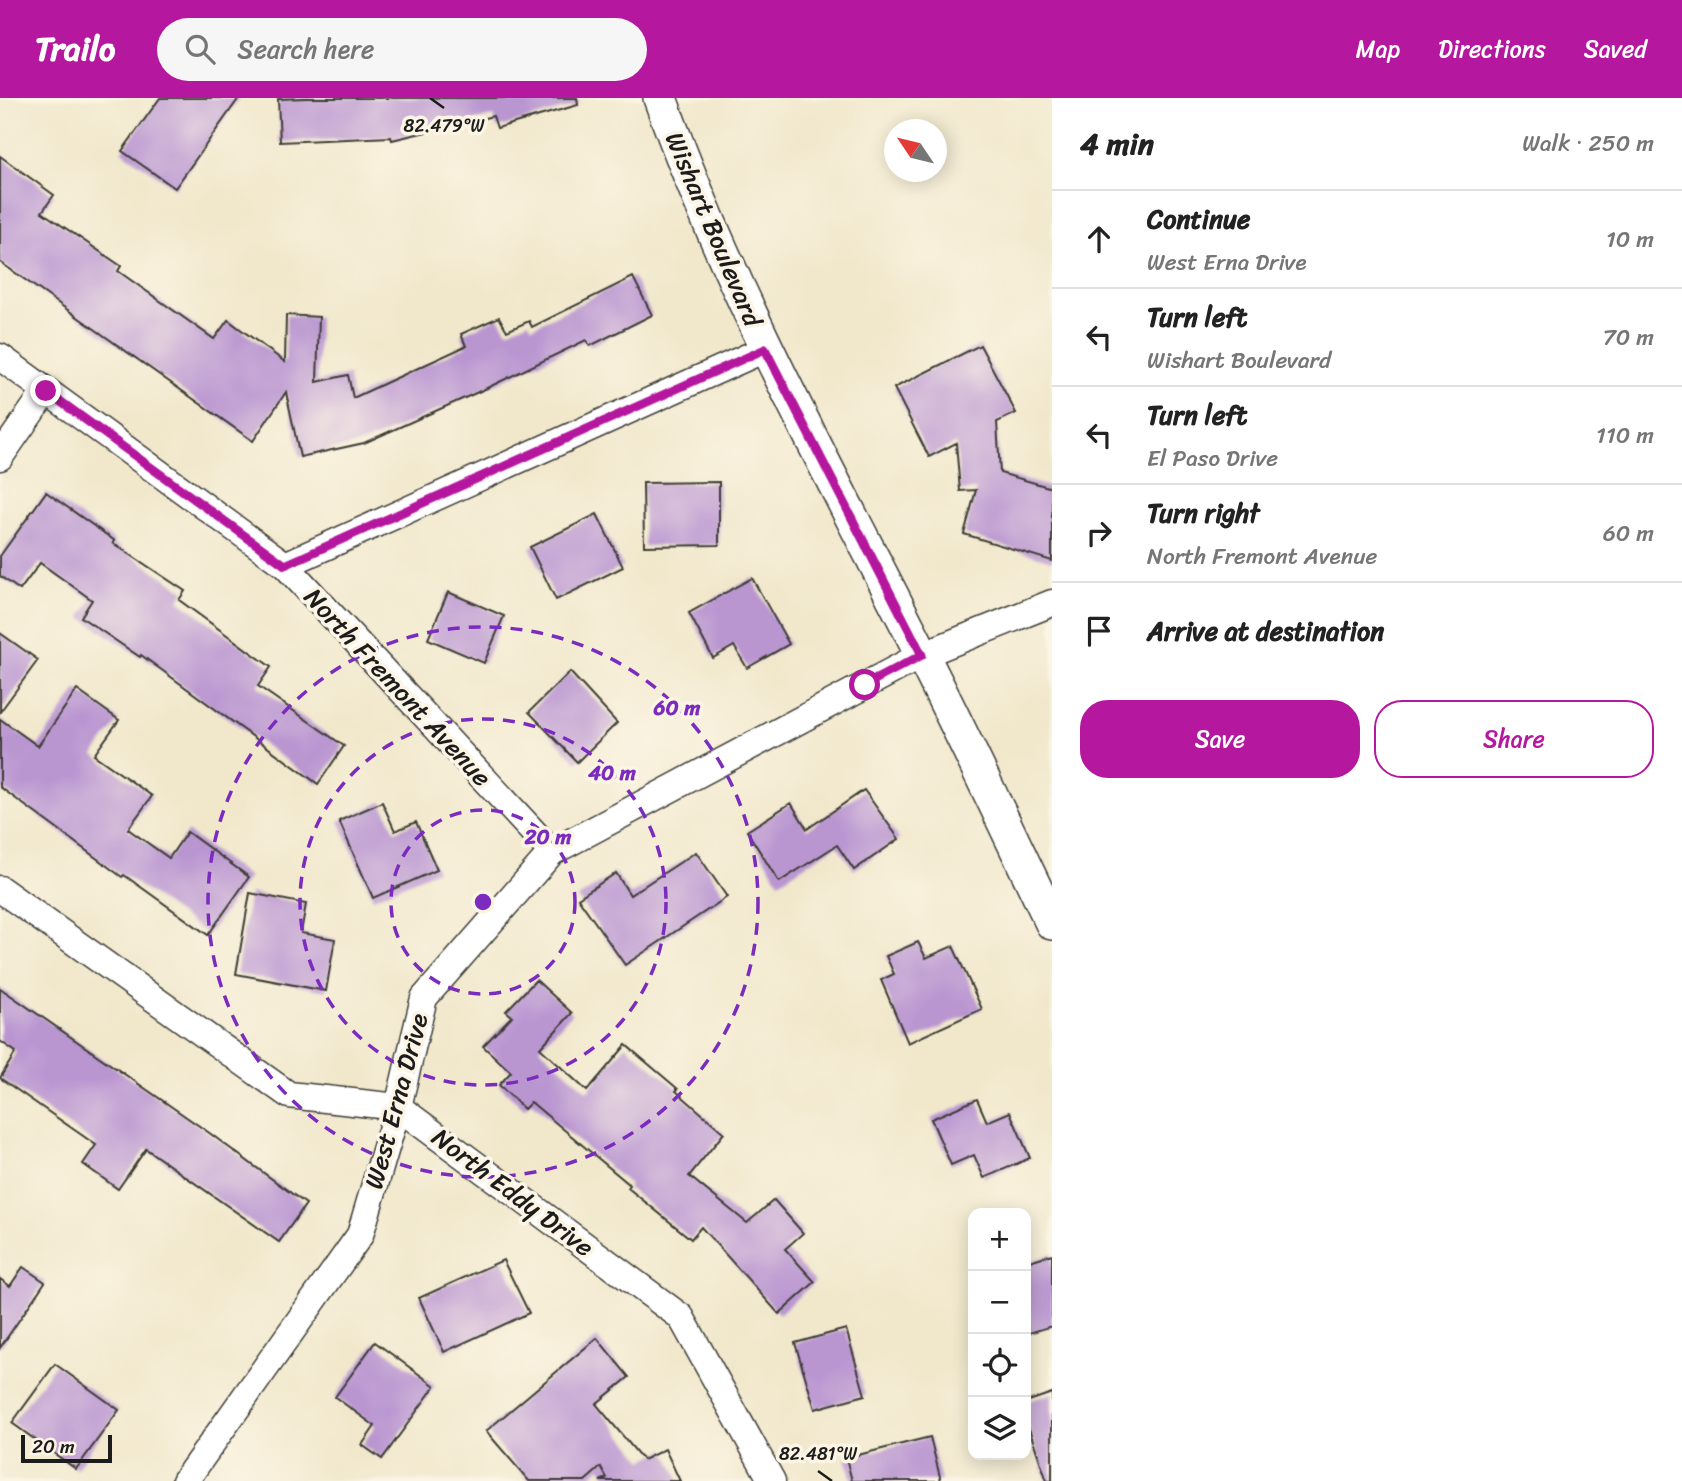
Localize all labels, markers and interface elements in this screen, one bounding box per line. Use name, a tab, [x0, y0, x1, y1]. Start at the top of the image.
search box	[157, 18, 647, 81]
text: Trailo	[35, 20, 115, 78]
text: Search here	[237, 26, 374, 72]
text: Map	[1356, 28, 1400, 70]
text: Directions	[1438, 28, 1546, 70]
text: Saved	[1584, 28, 1647, 70]
icon: search	[181, 30, 219, 68]
text: 82.479°W	[404, 110, 486, 142]
text: 4 min	[1080, 117, 1154, 171]
north arrow	[884, 119, 947, 182]
text: Walk · 250 m	[1522, 123, 1654, 164]
street label: Wishart Boulevard	[652, 124, 777, 336]
text: Continue	[1147, 196, 1250, 242]
text: 10 m	[1606, 219, 1654, 260]
icon: ahead	[1080, 220, 1118, 258]
text: West Erna Drive	[1147, 242, 1307, 283]
text: Turn left	[1147, 294, 1247, 340]
text: 70 m	[1603, 317, 1654, 358]
icon: left	[1080, 318, 1118, 356]
text: Wishart Boulevard	[1147, 340, 1331, 381]
route end	[30, 375, 61, 406]
text: Turn left	[1147, 392, 1247, 438]
text: 110 m	[1596, 415, 1654, 456]
icon: left	[1080, 416, 1118, 454]
text: El Paso Drive	[1147, 438, 1278, 479]
text: Turn right	[1147, 490, 1260, 536]
text: 60 m	[1603, 513, 1654, 554]
icon: right	[1080, 514, 1118, 552]
text: North Fremont Avenue	[1147, 536, 1377, 577]
street label: North Fremont Avenue	[292, 576, 504, 798]
text: Arrive at destination	[1147, 608, 1384, 654]
icon: arrive	[1080, 612, 1118, 650]
route start	[849, 669, 880, 700]
text: 60 m	[653, 689, 701, 727]
button: Save	[1080, 700, 1360, 778]
button: Share	[1374, 700, 1654, 778]
text: 40 m	[587, 754, 637, 792]
text: 20 m	[524, 818, 572, 856]
centre of rings	[471, 890, 495, 914]
street label: West Erna Drive	[350, 1007, 442, 1194]
street label: North Eddy Drive	[422, 1115, 604, 1269]
map controls	[968, 1208, 1031, 1460]
button: +	[968, 1208, 1031, 1271]
button: −	[968, 1271, 1031, 1334]
button: locate	[968, 1334, 1031, 1397]
button: layers	[968, 1397, 1031, 1460]
text: 20 m	[32, 1430, 75, 1463]
scale bar	[21, 1432, 112, 1464]
text: 82.481°W	[779, 1438, 858, 1470]

